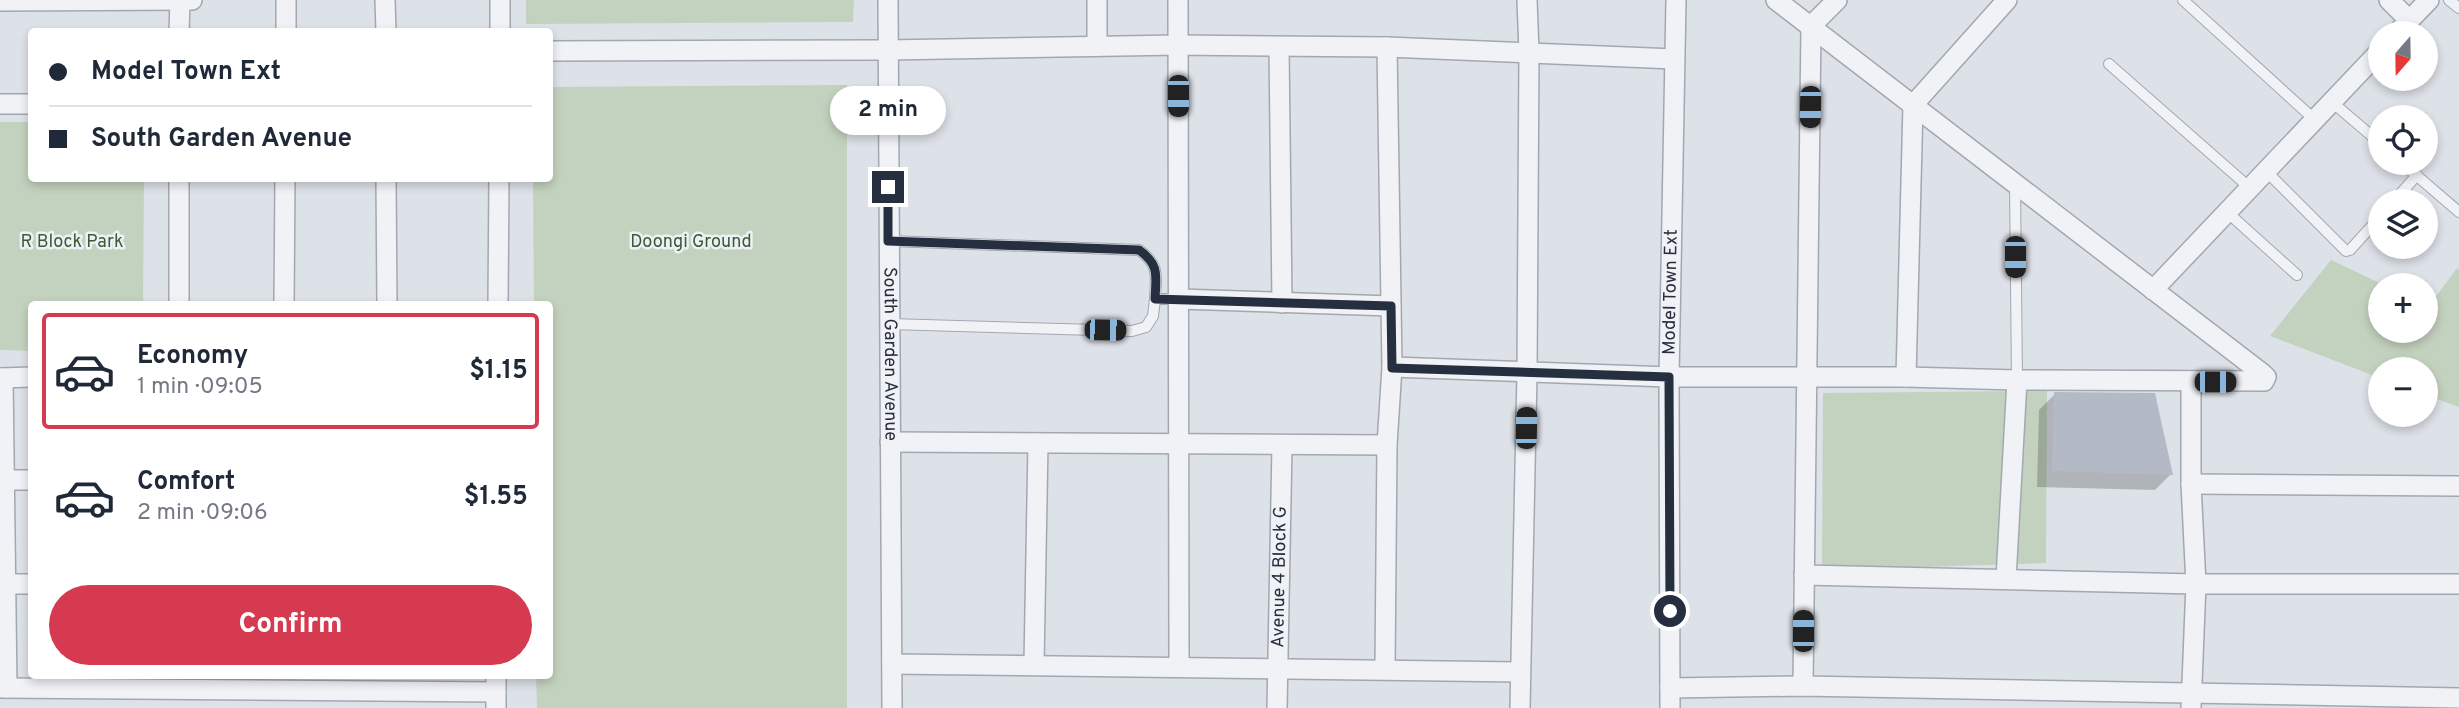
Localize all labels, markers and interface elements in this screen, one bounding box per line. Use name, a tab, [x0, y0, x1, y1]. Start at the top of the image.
north arrow	[2368, 21, 2438, 91]
map controls	[2368, 21, 2438, 427]
text: Model Town Ext	[91, 56, 281, 89]
car	[1168, 75, 1189, 117]
callout: 2 min	[830, 86, 946, 134]
car	[1800, 86, 1821, 128]
text: 2 min	[858, 96, 918, 125]
button: locate	[2368, 105, 2438, 175]
text: South Garden Avenue	[91, 123, 352, 156]
route end	[872, 171, 904, 203]
button: layers	[2368, 189, 2438, 259]
street label: Model Town Ext	[1658, 229, 1683, 355]
park label: R Block Park	[21, 231, 124, 254]
park label: Doongi Ground	[630, 231, 752, 254]
car	[2005, 236, 2026, 278]
street label: South Garden Avenue	[878, 267, 902, 441]
button: +	[2368, 273, 2438, 343]
car	[1084, 319, 1127, 341]
icon: car	[53, 340, 116, 403]
text: Economy	[137, 340, 248, 373]
text: $1.15	[469, 355, 528, 388]
button: −	[2368, 357, 2438, 427]
car	[2195, 372, 2237, 393]
text: 1 min · 09:05	[137, 373, 263, 402]
car	[1516, 407, 1537, 449]
icon: car	[53, 466, 116, 529]
text: Comfort	[137, 466, 235, 499]
text: $1.55	[464, 481, 528, 514]
text: 2 min · 09:06	[137, 499, 268, 528]
street label: Avenue 4 Block G	[1267, 506, 1292, 648]
button: Confirm	[49, 585, 532, 665]
route start	[1654, 595, 1686, 627]
car	[1793, 610, 1814, 652]

